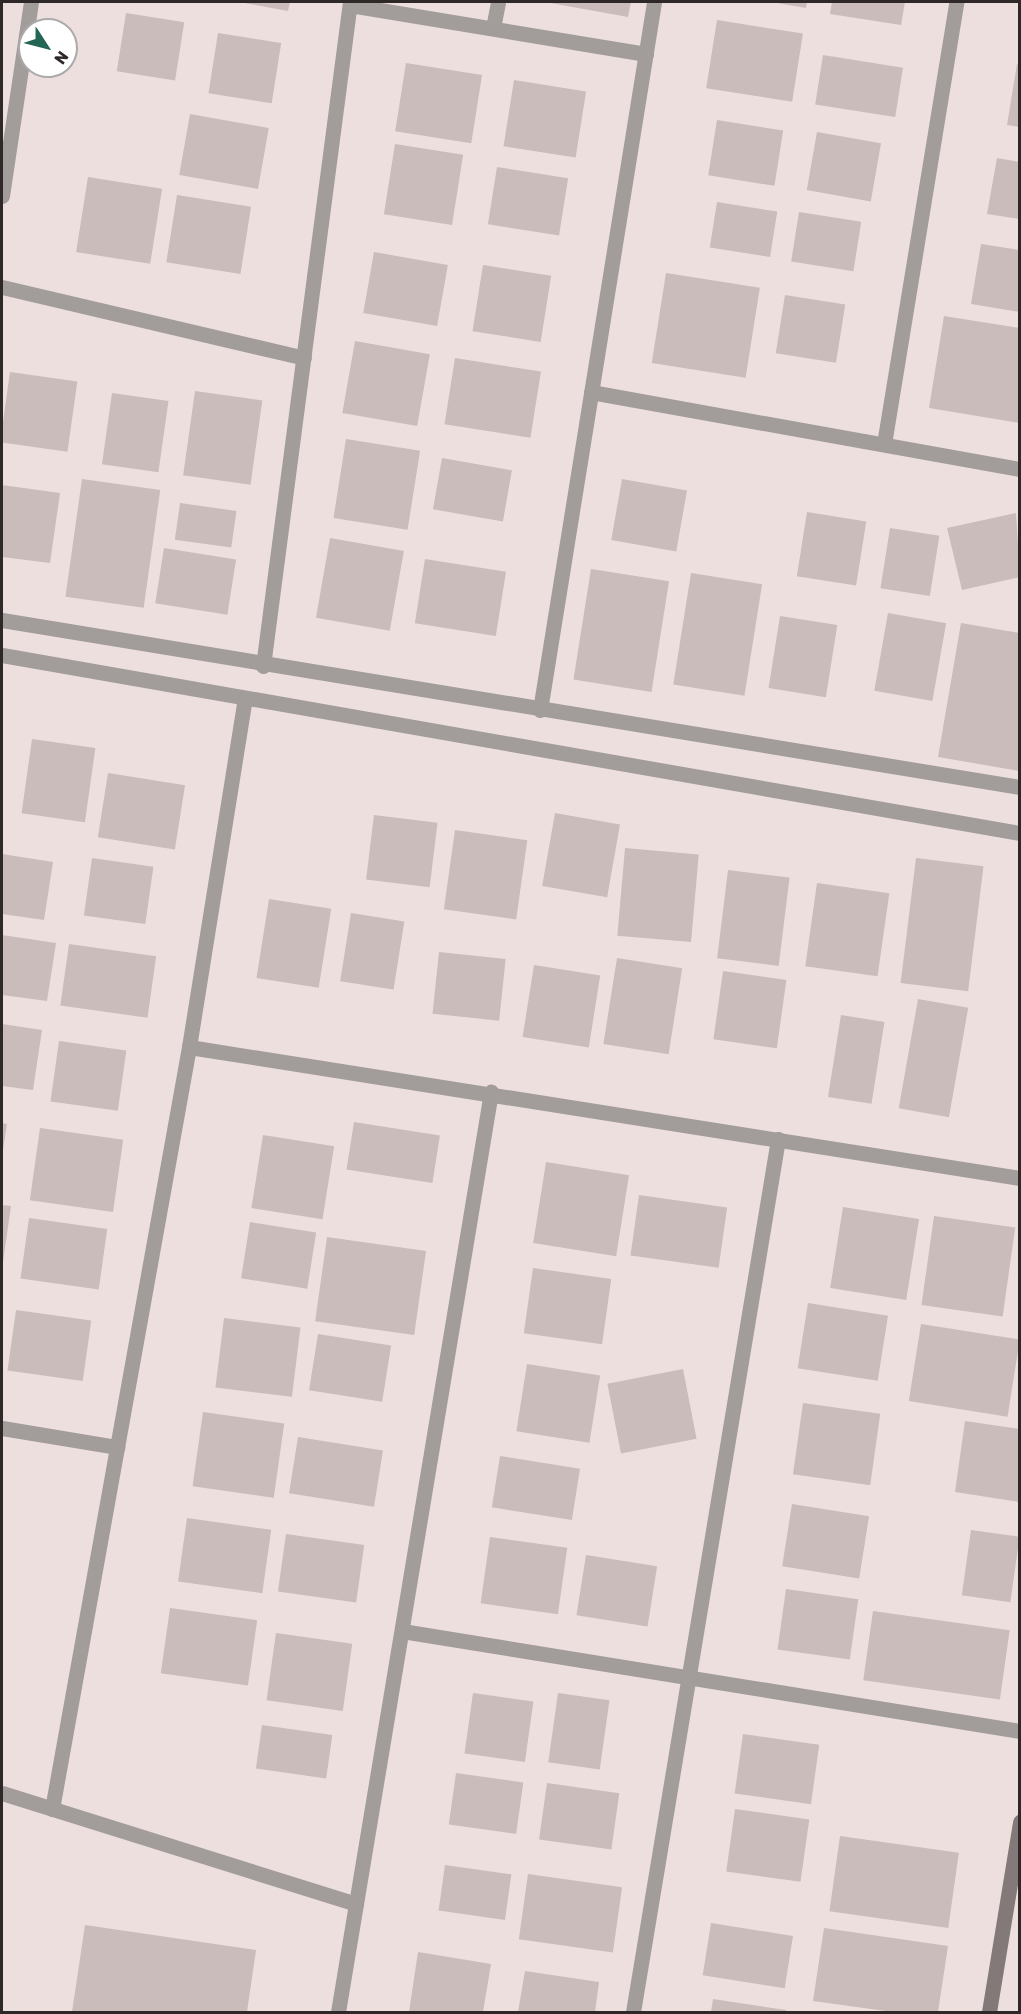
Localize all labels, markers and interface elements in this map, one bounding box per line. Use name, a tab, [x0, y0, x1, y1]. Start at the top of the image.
north arrow	[18, 18, 78, 78]
text: N	[50, 47, 72, 68]

